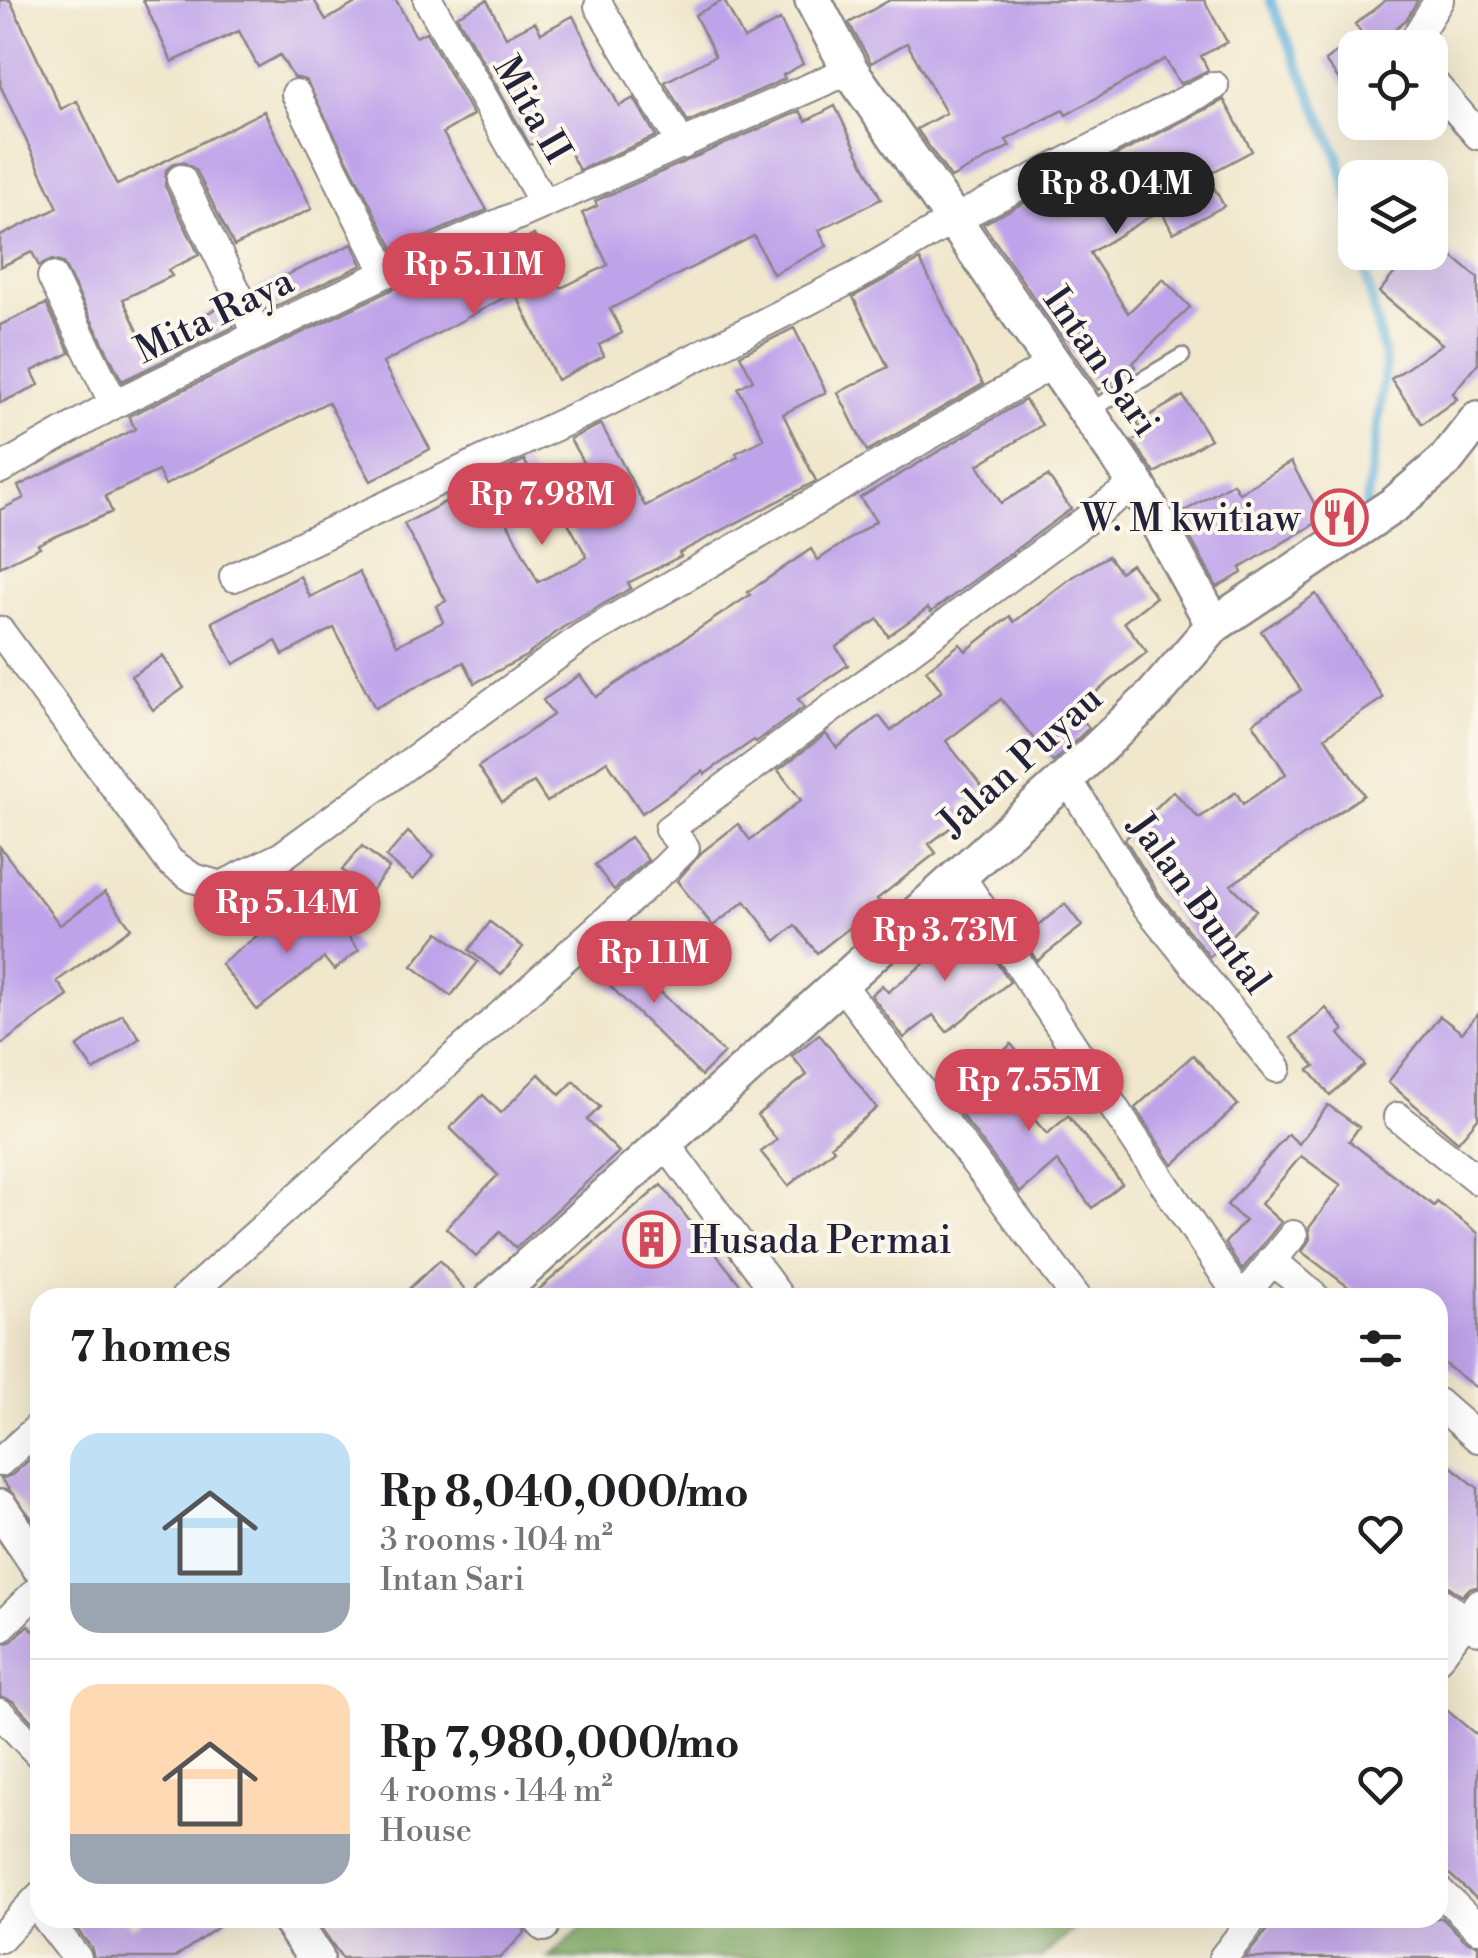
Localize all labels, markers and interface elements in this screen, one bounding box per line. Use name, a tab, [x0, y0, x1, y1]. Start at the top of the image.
map controls	[1338, 30, 1448, 270]
button: locate	[1338, 30, 1448, 140]
street label: Mita II	[482, 48, 581, 172]
pin: Rp 8.04M	[1013, 152, 1219, 237]
button: layers	[1338, 160, 1448, 270]
text: Rp 8.04M	[1040, 164, 1192, 204]
pin: Rp 5.11M	[371, 233, 577, 318]
text: Rp 5.11M	[404, 245, 544, 285]
street label: Mita Raya	[128, 258, 302, 375]
street label: Intan Sari	[1032, 278, 1169, 446]
pin: Rp 7.98M	[439, 463, 645, 548]
text: Rp 7.98M	[469, 475, 615, 515]
restaurant icon: W. M kwitiaw	[1309, 488, 1369, 548]
place label: W. M kwitiaw	[1080, 496, 1302, 543]
street label: Jalan Puyau	[928, 675, 1113, 848]
street label: Jalan Buntal	[1116, 803, 1280, 1003]
pin: Rp 5.14M	[184, 871, 390, 956]
text: Rp 5.14M	[215, 883, 359, 923]
pin: Rp 3.73M	[842, 899, 1048, 984]
text: Rp 3.73M	[873, 911, 1017, 951]
pin: Rp 11M	[573, 921, 735, 1006]
text: Rp 11M	[599, 933, 709, 973]
pin: Rp 7.55M	[926, 1049, 1132, 1134]
text: Rp 7.55M	[957, 1061, 1101, 1101]
building icon: Husada Permai	[621, 1210, 681, 1270]
place label: Husada Permai	[690, 1218, 952, 1265]
icon: filters	[1353, 1321, 1408, 1376]
text: 7 homes	[70, 1322, 231, 1375]
text: Rp 8,040,000/mo	[380, 1467, 749, 1520]
icon: home	[150, 1473, 270, 1593]
icon: heart	[1353, 1506, 1408, 1561]
text: 3 rooms · 104 m²	[380, 1520, 613, 1560]
text: Intan Sari	[380, 1560, 524, 1600]
text: Rp 7,980,000/mo	[380, 1718, 739, 1771]
icon: home	[150, 1724, 270, 1844]
icon: heart	[1353, 1757, 1408, 1812]
text: 4 rooms · 144 m²	[380, 1771, 613, 1811]
text: House	[380, 1811, 472, 1851]

